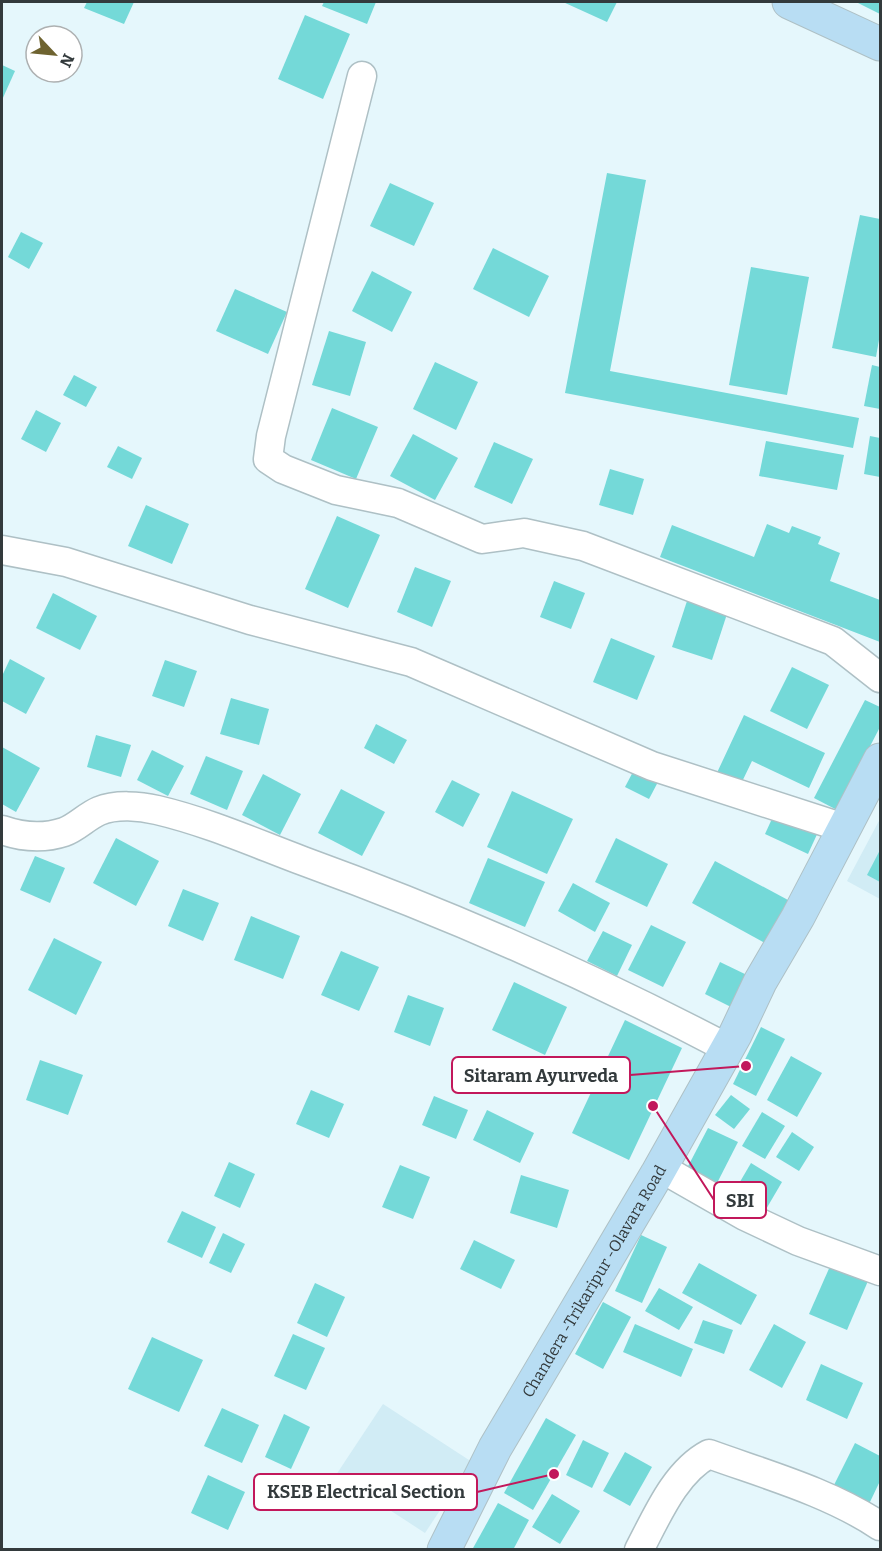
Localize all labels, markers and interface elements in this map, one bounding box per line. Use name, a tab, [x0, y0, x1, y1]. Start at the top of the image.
north arrow	[24, 24, 84, 84]
text: N	[56, 51, 78, 70]
callout: Sitaram Ayurveda	[452, 1057, 630, 1093]
text: Sitaram Ayurveda	[464, 1065, 618, 1087]
street label: Chandera -Trikaripur -Olavara Road	[518, 1161, 670, 1401]
callout: SBI	[714, 1182, 766, 1218]
text: SBI	[726, 1190, 754, 1212]
callout: KSEB Electrical Section	[254, 1474, 477, 1510]
text: KSEB Electrical Section	[267, 1481, 465, 1503]

